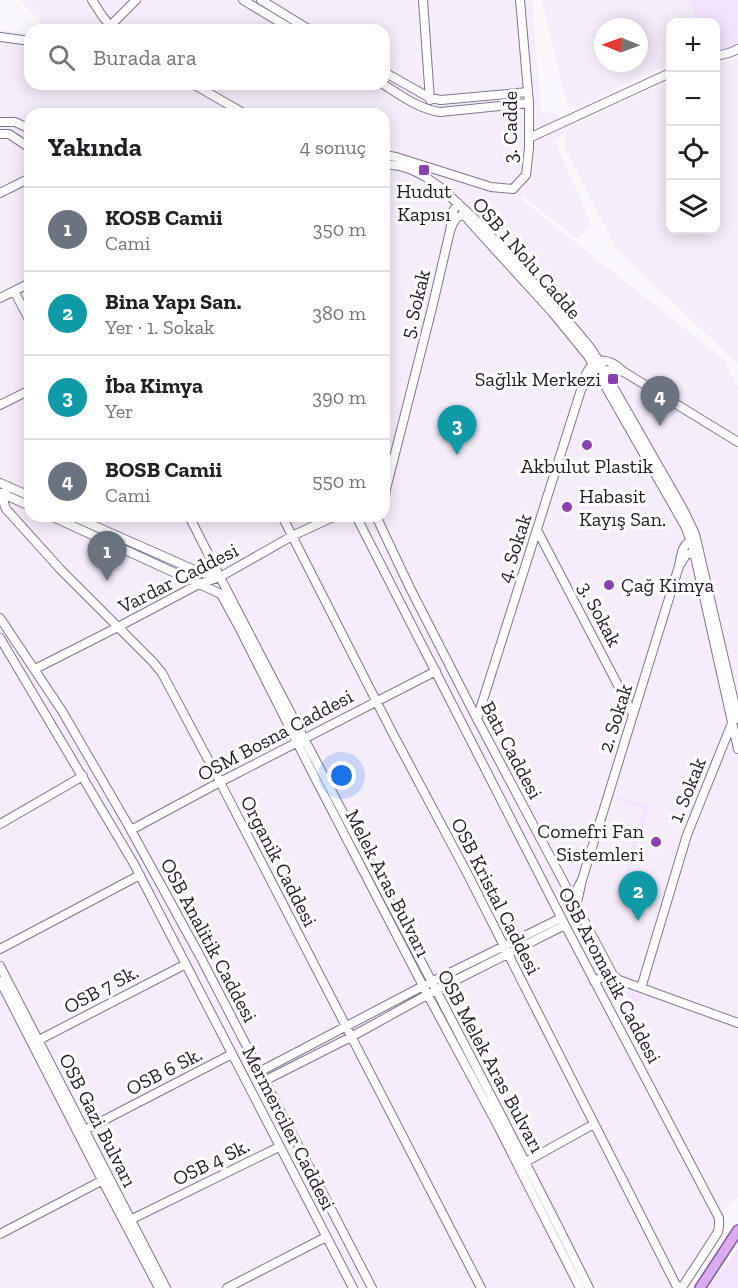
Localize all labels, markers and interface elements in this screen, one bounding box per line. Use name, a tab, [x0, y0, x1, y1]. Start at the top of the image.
north arrow	[594, 18, 648, 72]
map controls	[666, 18, 720, 234]
button: +	[666, 18, 720, 72]
search box	[24, 24, 390, 90]
icon: search	[45, 41, 78, 74]
text: Burada ara	[93, 44, 197, 71]
button: −	[666, 72, 720, 126]
street label: 3. Cadde	[498, 91, 522, 163]
button: locate	[666, 126, 720, 180]
text: Yakında	[48, 131, 142, 163]
text: 4 sonuç	[300, 135, 366, 159]
marker: Hudut Kapısı	[417, 163, 431, 177]
place label: Hudut Kapısı	[396, 179, 452, 226]
button: layers	[666, 180, 720, 234]
street label: OSB 1 Nolu Cadde	[468, 192, 586, 324]
text: KOSB Camii	[105, 204, 223, 231]
text: 1	[63, 217, 72, 241]
text: 350 m	[313, 217, 366, 241]
text: Cami	[105, 231, 150, 255]
street label: 5. Sokak	[395, 266, 435, 341]
text: Bina Yapı San.	[105, 288, 241, 315]
text: 2	[62, 301, 73, 325]
text: 380 m	[312, 301, 366, 325]
text: Yer · 1. Sokak	[105, 315, 215, 339]
place label: Sağlık Merkezi	[475, 367, 601, 391]
text: İba Kimya	[105, 372, 203, 399]
marker: Sağlık Merkezi	[606, 372, 620, 386]
pin: 4	[640, 376, 680, 426]
text: 3	[62, 385, 73, 409]
text: 390 m	[312, 385, 366, 409]
text: Yer	[105, 399, 134, 423]
pin: 3	[438, 406, 476, 455]
marker: Akbulut Plastik	[580, 438, 594, 452]
place label: Akbulut Plastik	[521, 454, 654, 478]
text: BOSB Camii	[105, 456, 222, 483]
text: 4	[62, 469, 73, 493]
text: 550 m	[312, 469, 366, 493]
text: Cami	[105, 483, 150, 507]
place label: Habasit Kayış San.	[579, 484, 666, 531]
marker: Habasit Kayış San.	[560, 500, 574, 514]
street label: 4. Sokak	[492, 510, 537, 585]
pin: 1	[88, 532, 126, 581]
street label: Vardar Caddesi	[113, 537, 242, 619]
place label: Çağ Kimya	[621, 573, 715, 597]
street label: 3. Sokak	[573, 577, 627, 651]
marker: Çağ Kimya	[602, 578, 616, 592]
street label: 2. Sokak	[593, 680, 637, 755]
street label: OSM Bosna Caddesi	[193, 684, 357, 786]
street label: Batı Caddesi	[476, 697, 548, 803]
street label: 1. Sokak	[663, 754, 711, 826]
your location	[327, 761, 356, 790]
street label: Organik Caddesi	[236, 791, 323, 931]
street label: Melek Aras Bulvarı	[340, 805, 436, 961]
street label: OSB Kristal Caddesi	[446, 814, 546, 979]
place label: Comefri Fan Sistemleri	[537, 819, 645, 866]
marker: Comefri Fan Sistemleri	[649, 835, 663, 849]
street label: OSB Analitik Caddesi	[156, 854, 263, 1027]
pin: 2	[618, 872, 658, 921]
street label: OSB Aromatik Caddesi	[553, 883, 667, 1068]
street label: OSB 7 Sk.	[60, 959, 142, 1019]
street label: OSB Melek Aras Bulvarı	[433, 965, 550, 1157]
street label: OSB 6 Sk.	[122, 1042, 206, 1100]
street label: Mermerciler Caddesi	[237, 1042, 341, 1214]
street label: OSB Gazi Bulvarı	[54, 1049, 142, 1191]
street label: OSB 4 Sk.	[169, 1133, 253, 1191]

